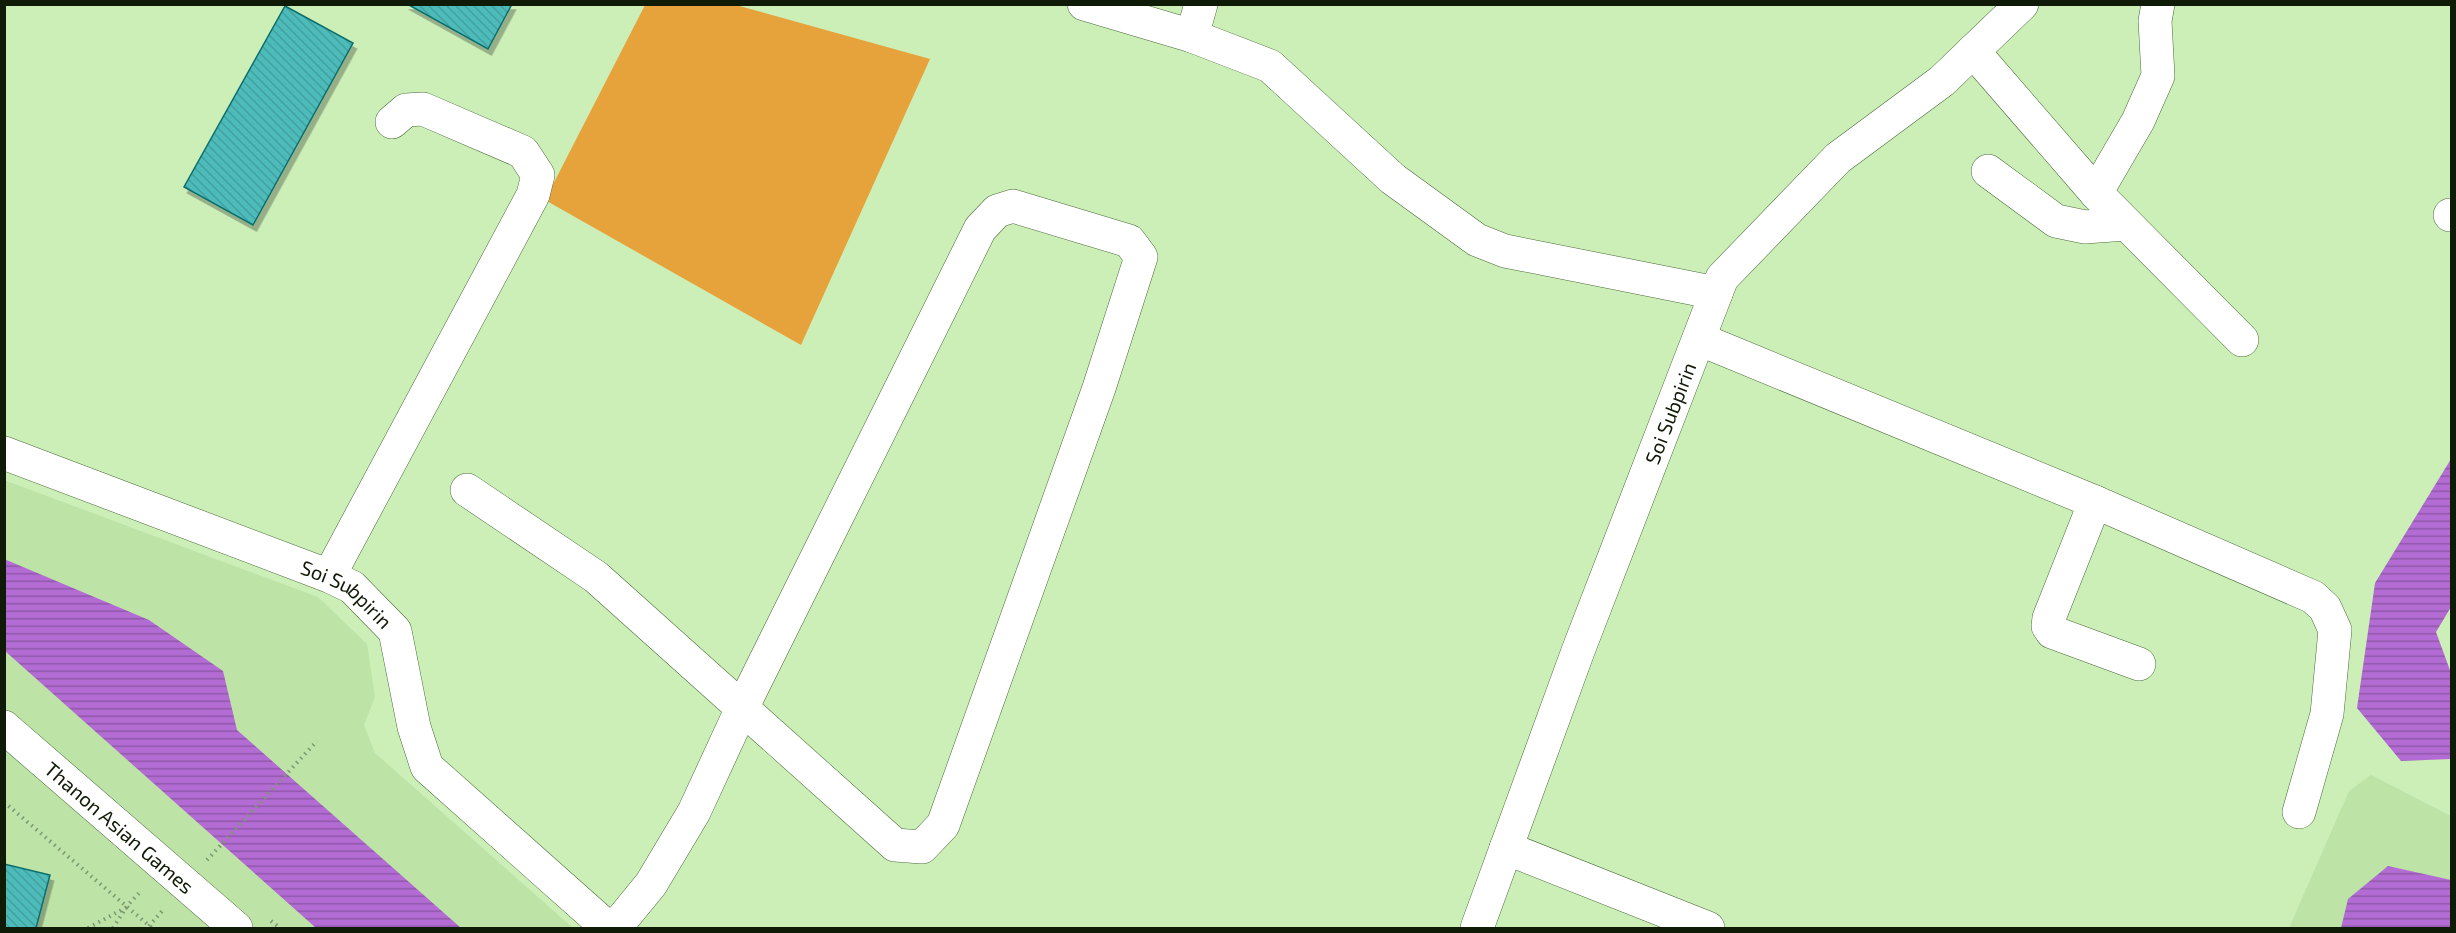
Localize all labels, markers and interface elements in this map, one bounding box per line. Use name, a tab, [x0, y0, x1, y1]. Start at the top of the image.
street label: Soi Subpirin	[1639, 359, 1700, 467]
street label: Soi Subpirin	[297, 554, 397, 633]
street label: Thanon Asian Games	[40, 756, 199, 898]

